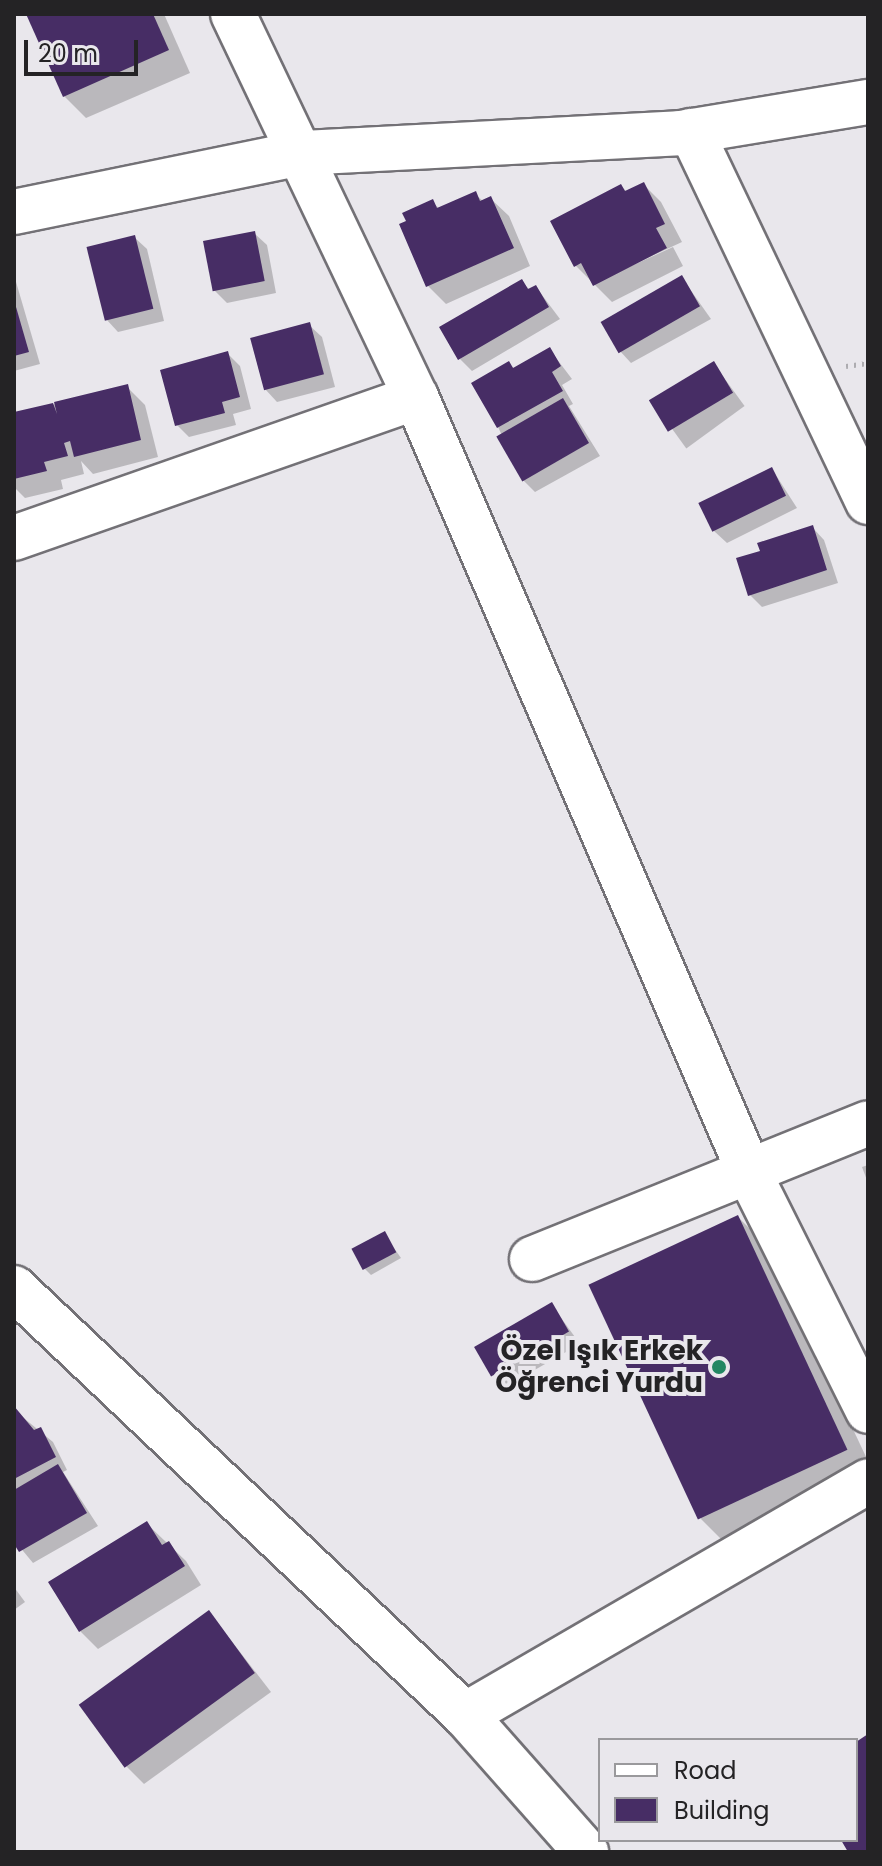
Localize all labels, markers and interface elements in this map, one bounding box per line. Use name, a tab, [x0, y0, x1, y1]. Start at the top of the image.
scale bar	[28, 24, 142, 74]
text: 20 m	[38, 37, 98, 70]
place label: Özel Işık Erkek Öğrenci Yurdu	[495, 1334, 703, 1400]
marker: Özel Işık Erkek Öğrenci Yurdu	[710, 1358, 728, 1376]
legend	[598, 1738, 858, 1842]
text: Road	[674, 1754, 736, 1787]
text: Building	[674, 1794, 770, 1827]

